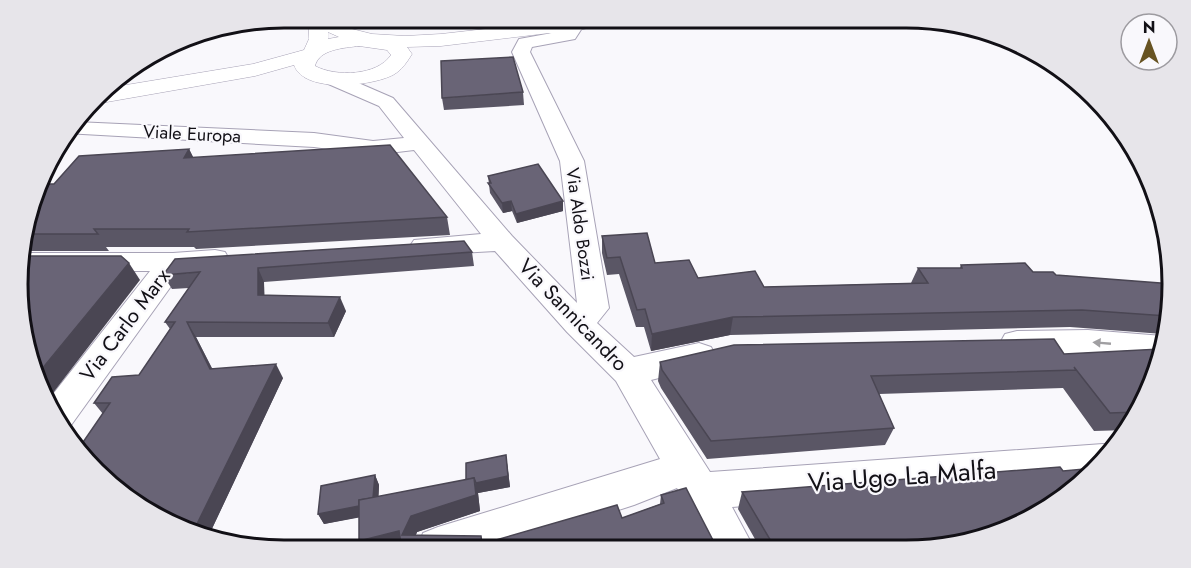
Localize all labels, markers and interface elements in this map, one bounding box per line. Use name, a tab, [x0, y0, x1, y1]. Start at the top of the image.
north arrow	[1119, 12, 1179, 72]
text: N	[1143, 16, 1155, 39]
street label: Viale Europa	[142, 118, 242, 150]
street label: Via Aldo Bozzi	[559, 166, 601, 282]
street label: Via Sannicandro	[511, 252, 635, 378]
street label: Via Carlo Marx	[73, 262, 177, 387]
one-way arrow	[1092, 338, 1111, 348]
street label: Via Ugo La Malfa	[806, 450, 998, 502]

